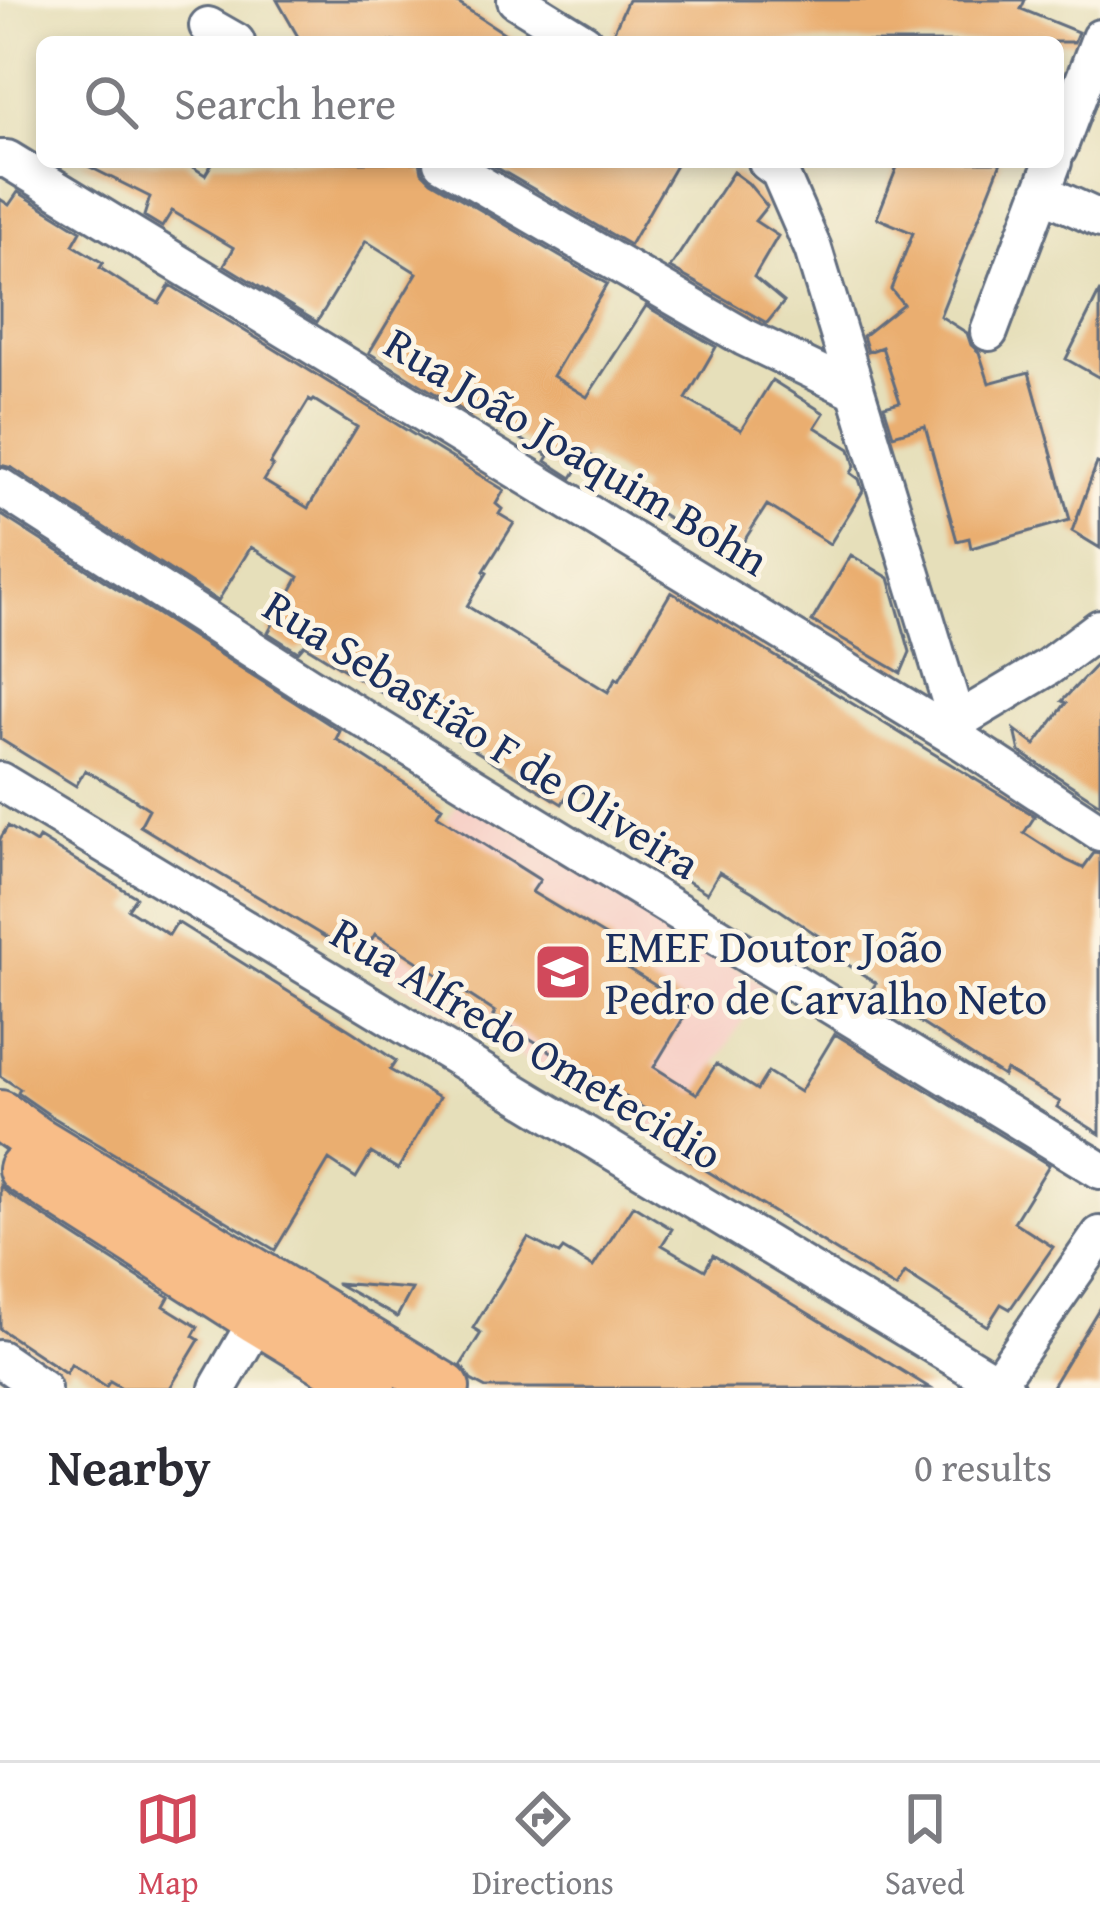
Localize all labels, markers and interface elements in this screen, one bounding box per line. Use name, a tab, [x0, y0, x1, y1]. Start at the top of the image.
search box	[36, 36, 1064, 168]
icon: search	[78, 69, 144, 135]
text: Search here	[174, 70, 396, 135]
street label: Rua João Joaquim Bohn	[373, 310, 781, 591]
street label: Rua Sebastião F de Oliveira	[252, 573, 713, 895]
street label: Rua Alfredo Ometecidio	[319, 900, 735, 1185]
place label: EMEF Doutor João Pedro de Carvalho Neto	[605, 913, 1047, 1030]
school or university icon: EMEF Doutor João Pedro de Carvalho Neto	[532, 941, 594, 1003]
text: Nearby	[48, 1429, 211, 1504]
text: 0 results	[914, 1438, 1052, 1495]
tab: Map	[135, 1786, 201, 1906]
tab: Directions	[472, 1786, 614, 1906]
tab: Saved	[885, 1786, 965, 1906]

